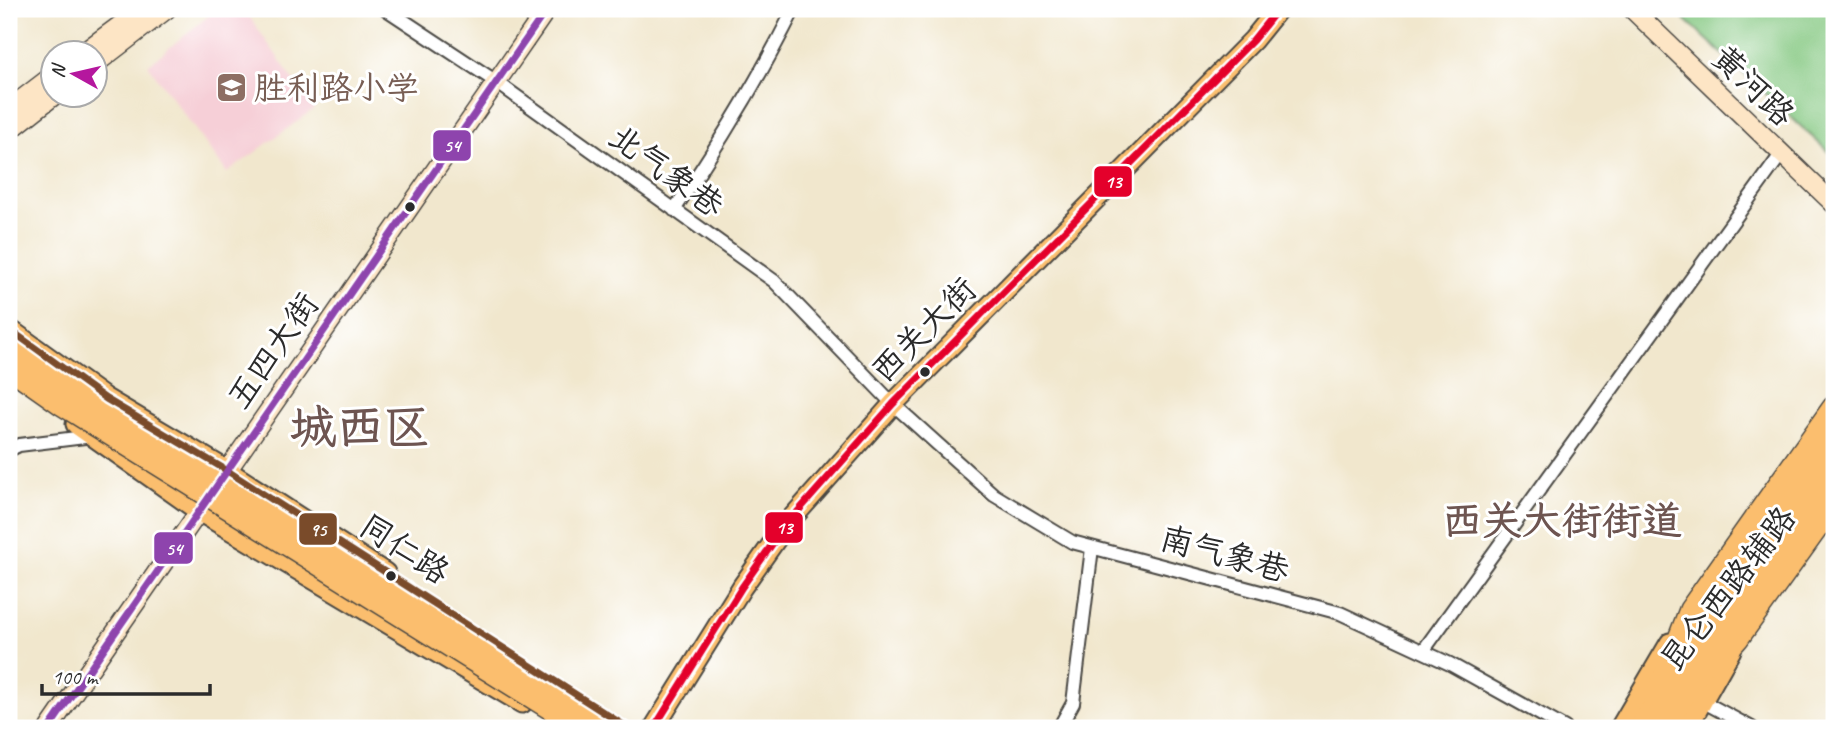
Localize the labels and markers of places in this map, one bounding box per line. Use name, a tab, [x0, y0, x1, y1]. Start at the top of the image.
place label: 胜利路小学	[254, 67, 419, 109]
school or university icon: 胜利路小学	[214, 70, 248, 104]
unlabelled marker	[403, 200, 417, 214]
unlabelled marker	[918, 365, 932, 379]
unlabelled marker	[384, 569, 398, 583]

